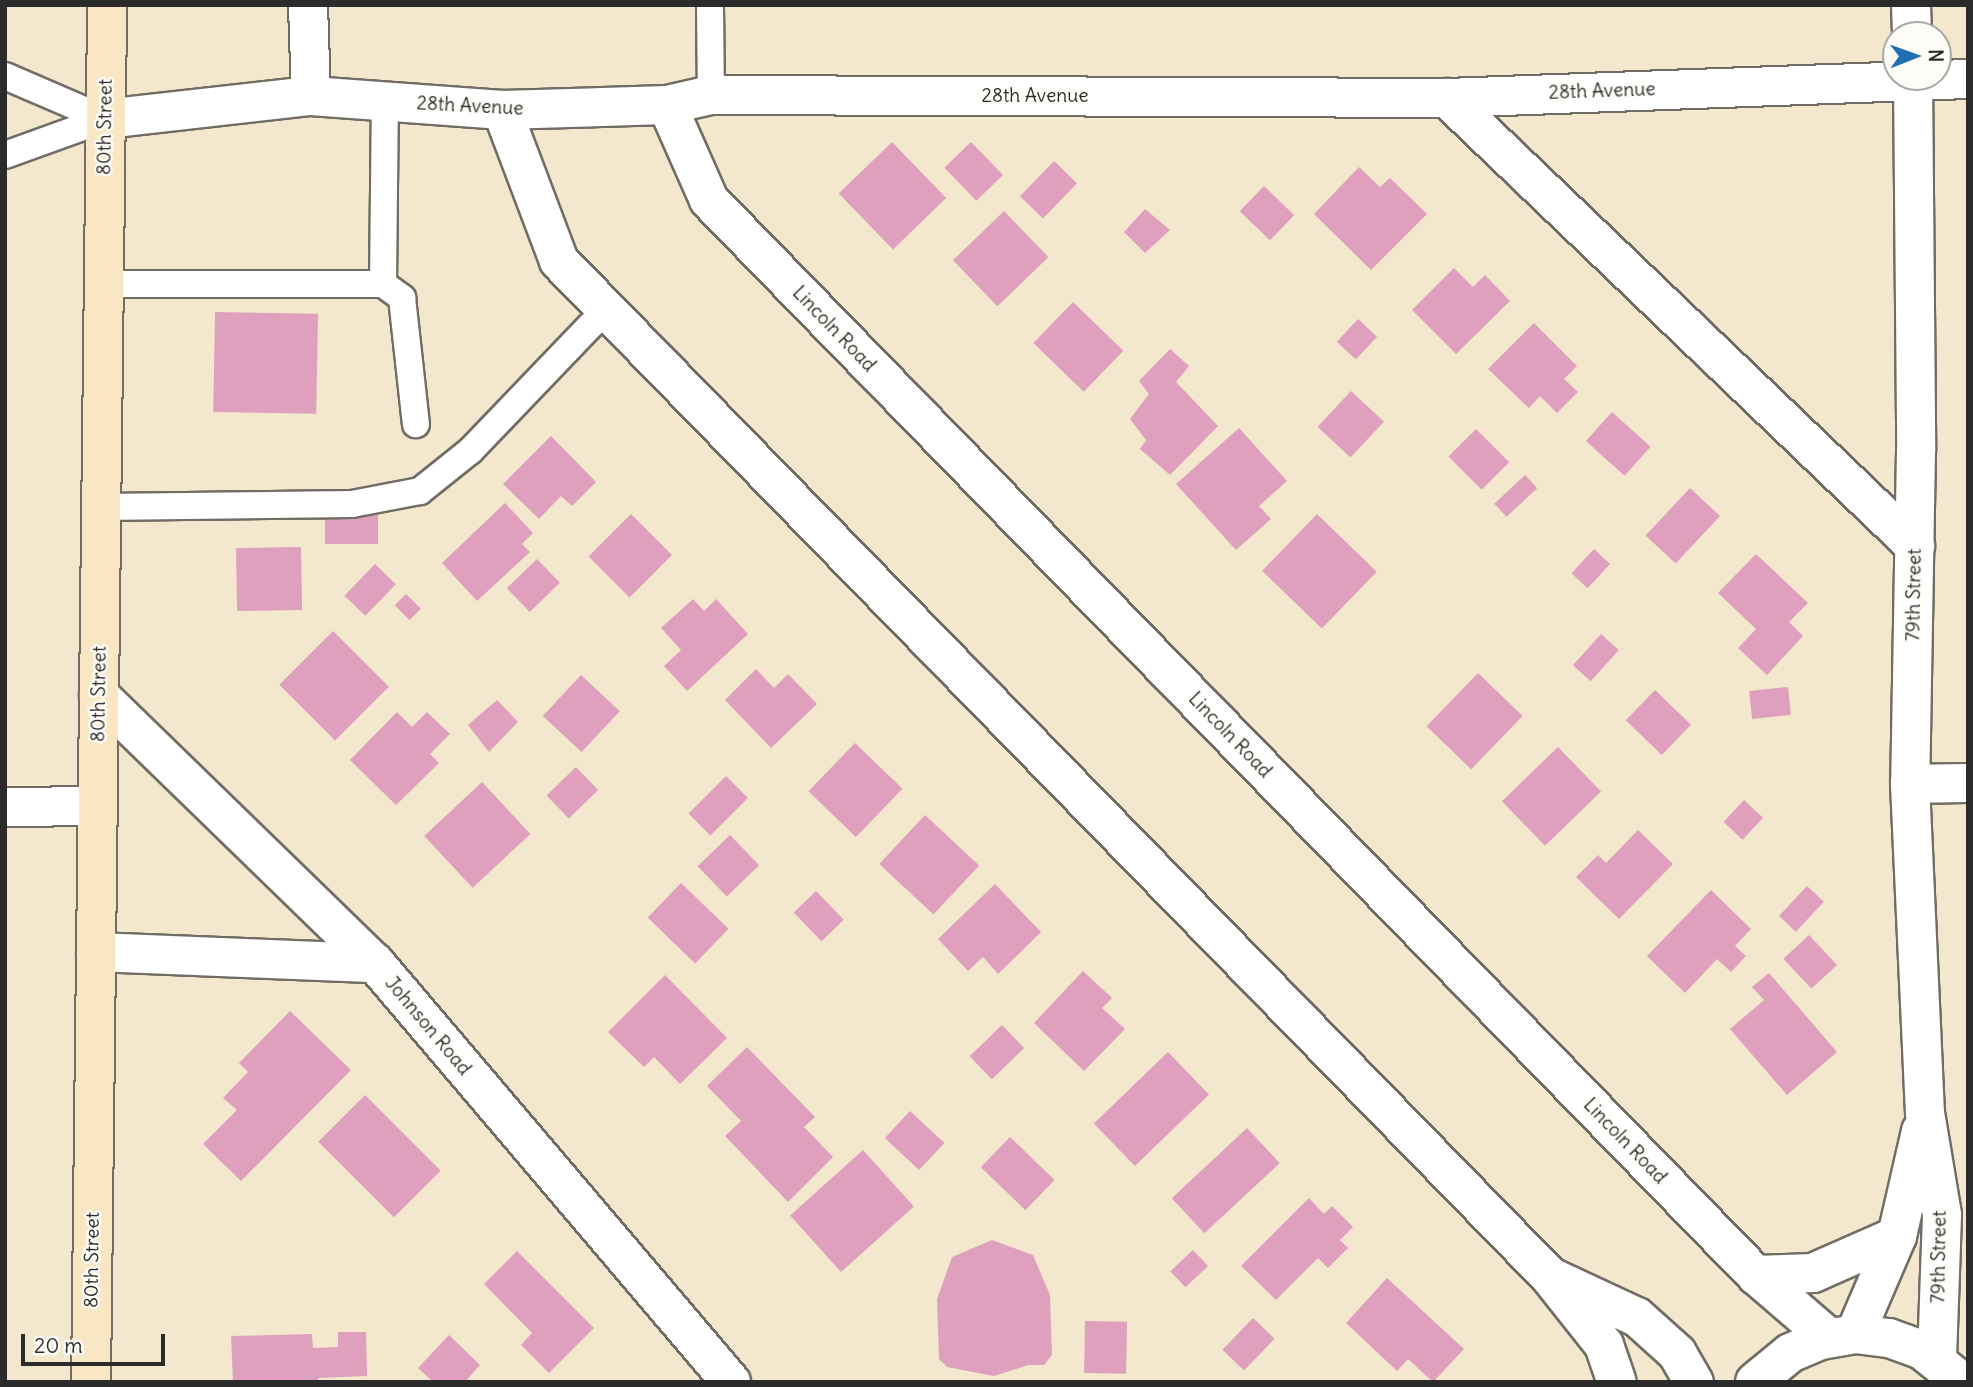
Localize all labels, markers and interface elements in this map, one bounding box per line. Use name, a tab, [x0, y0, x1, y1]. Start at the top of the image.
north arrow	[1882, 21, 1952, 91]
text: N	[1924, 49, 1948, 62]
street label: 28th Avenue	[1548, 78, 1656, 104]
street label: 80th Street	[93, 79, 117, 175]
street label: 28th Avenue	[982, 85, 1088, 107]
street label: 28th Avenue	[416, 92, 524, 120]
street label: Lincoln Road	[788, 281, 880, 377]
street label: 79th Street	[1902, 548, 1926, 642]
street label: 80th Street	[87, 646, 111, 742]
street label: Lincoln Road	[1184, 687, 1276, 783]
street label: Johnson Road	[380, 972, 476, 1080]
street label: Lincoln Road	[1579, 1093, 1671, 1189]
street label: 79th Street	[1927, 1210, 1951, 1304]
street label: 80th Street	[80, 1212, 104, 1308]
scale bar	[24, 1320, 168, 1364]
text: 20 m	[34, 1332, 83, 1359]

